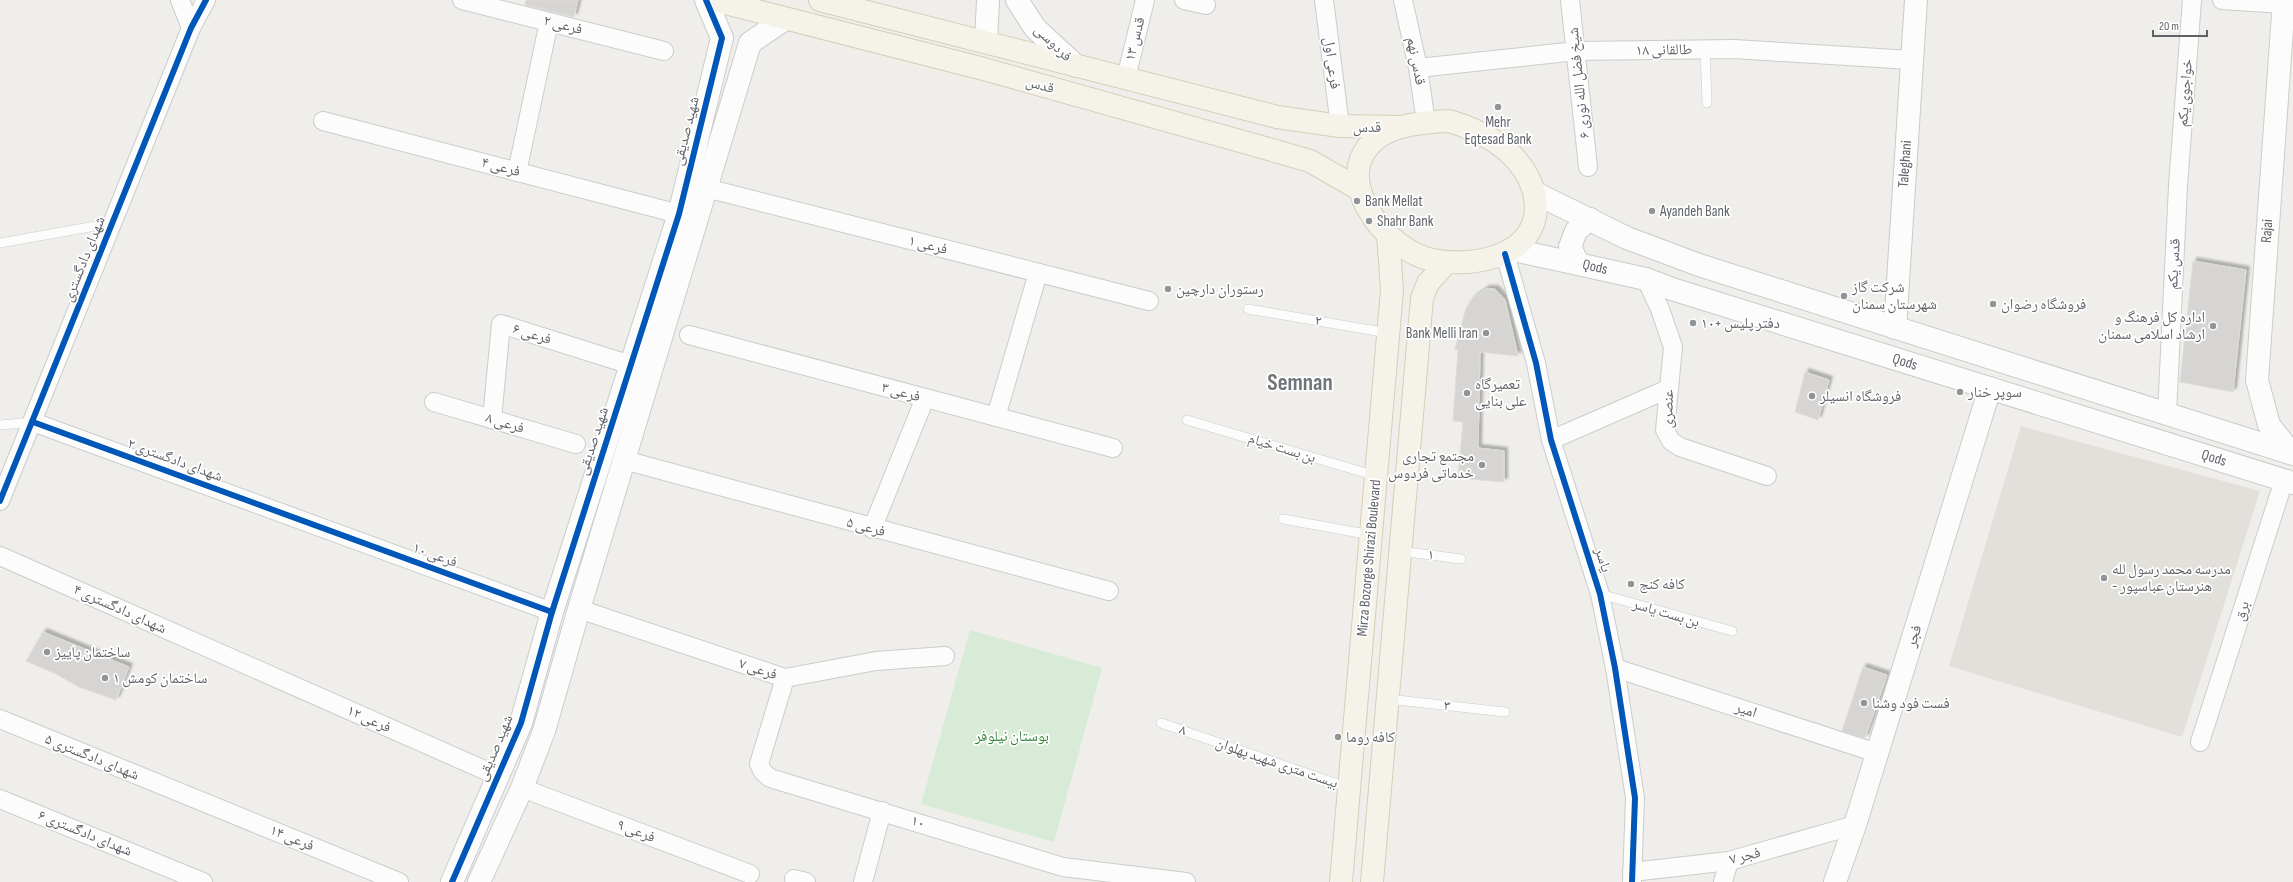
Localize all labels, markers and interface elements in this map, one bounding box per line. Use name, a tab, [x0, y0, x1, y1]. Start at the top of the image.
street label: فرعی ۲	[542, 11, 584, 39]
scale bar	[2153, 12, 2207, 38]
street label: قدس ۱۳	[1120, 15, 1150, 63]
text: 20 m	[2159, 19, 2179, 34]
street label: فردوسی	[1030, 20, 1076, 66]
street label: شیخ فضل الله نوری ۶	[1564, 26, 1594, 140]
street label: قدس نهم	[1402, 35, 1430, 87]
street label: فرعی اول	[1319, 36, 1345, 90]
street label: طالقانی ۱۸	[1635, 40, 1693, 60]
street label: خواجوی یکم	[2173, 58, 2197, 128]
street label: قدس	[1024, 72, 1056, 98]
street label: شهید صدیقی	[668, 94, 704, 168]
marker: Mehr Eqtesad Bank	[1493, 102, 1503, 112]
place label: Mehr Eqtesad Bank	[1464, 113, 1532, 149]
street label: قدس	[1353, 118, 1381, 137]
street label: Taleghani	[1894, 140, 1916, 188]
street label: فرعی ۴	[480, 153, 522, 181]
place label: Bank Mellat	[1365, 192, 1423, 211]
marker: Bank Mellat	[1352, 196, 1362, 206]
place label: Ayandeh Bank	[1659, 202, 1730, 221]
marker: Ayandeh Bank	[1647, 206, 1657, 216]
place label: Shahr Bank	[1377, 212, 1434, 231]
street label: شهدای دادگستری	[58, 213, 110, 305]
marker: Shahr Bank	[1364, 216, 1374, 226]
street label: Rajai	[2257, 218, 2277, 244]
street label: فرعی ۱	[907, 231, 949, 259]
street label: قدس یکم	[2163, 238, 2185, 290]
street label: Qods	[1581, 255, 1609, 279]
place label: شرکت گاز شهرستان سمنان	[1851, 278, 1937, 314]
place label: رستوران دارچین	[1176, 280, 1264, 299]
marker: رستوران دارچین	[1163, 284, 1173, 294]
marker: شرکت گاز شهرستان سمنان	[1839, 291, 1849, 301]
place label: فروشگاه رضوان	[2001, 295, 2086, 314]
marker: فروشگاه رضوان	[1988, 299, 1998, 309]
place label: اداره کل فرهنگ و ارشاد اسلامی سمنان	[2098, 308, 2205, 344]
street label: ۲	[1313, 311, 1323, 331]
place label: دفتر پلیس +۱۰	[1701, 314, 1780, 333]
marker: دفتر پلیس +۱۰	[1688, 318, 1698, 328]
street label: فرعی ۶	[510, 319, 554, 349]
marker: اداره کل فرهنگ و ارشاد اسلامی سمنان	[2208, 321, 2218, 331]
place label: Bank Melli Iran	[1406, 324, 1478, 343]
marker: Bank Melli Iran	[1481, 328, 1491, 338]
street label: Qods	[1890, 349, 1920, 375]
district label: Semnan	[1267, 369, 1333, 397]
place label: تعمیرگاه علی بنایی	[1475, 375, 1527, 411]
street label: فرعی ۳	[880, 378, 922, 406]
place label: سوپر خنار	[1967, 383, 2022, 402]
place label: فروشگاه انسیلر	[1819, 387, 1901, 406]
marker: سوپر خنار	[1955, 387, 1965, 397]
marker: تعمیرگاه علی بنایی	[1462, 388, 1472, 398]
street label: عنصری	[1658, 389, 1678, 429]
marker: فروشگاه انسیلر	[1807, 391, 1817, 401]
street label: شهید صدیقی	[573, 404, 613, 478]
street label: فرعی ۸	[483, 408, 527, 438]
street label: بن بست خیام	[1246, 429, 1318, 467]
street label: شهدای دادگستری ۲	[125, 434, 225, 486]
street label: Qods	[2199, 445, 2229, 471]
place label: مجتمع تجاری خدماتی فردوس	[1388, 447, 1474, 483]
marker: مجتمع تجاری خدماتی فردوس	[1477, 460, 1487, 470]
street label: Mirza Bozorge Shirazi Boulevard	[1353, 479, 1385, 637]
street label: فرعی ۵	[845, 513, 887, 541]
street label: فرعی ۱۰	[410, 538, 460, 572]
street label: یاسر	[1590, 544, 1616, 575]
street label: ۱	[1426, 545, 1436, 565]
place label: مدرسه محمد رسول لله - هنرستان عباسپور	[2112, 560, 2231, 596]
marker: مدرسه محمد رسول لله - هنرستان عباسپور	[2099, 573, 2109, 583]
place label: کافه کنج	[1639, 575, 1685, 594]
marker: کافه کنج	[1626, 579, 1636, 589]
street label: شهدای دادگستری ۴	[70, 580, 170, 638]
street label: بن بست یاسر	[1629, 594, 1702, 632]
street label: برق	[2230, 599, 2254, 623]
street label: فجر	[1901, 623, 1926, 650]
place label: ساختمان پاییز	[54, 643, 130, 662]
marker: ساختمان پاییز	[42, 647, 52, 657]
street label: فرعی ۷	[736, 654, 780, 684]
place label: ساختمان کومش ۱	[113, 669, 207, 688]
marker: ساختمان کومش ۱	[100, 673, 110, 683]
place label: فست فود وشنا	[1872, 694, 1950, 713]
street label: ۳	[1443, 696, 1452, 716]
street label: امیر	[1732, 697, 1759, 722]
marker: فست فود وشنا	[1859, 698, 1869, 708]
street label: فرعی ۱۲	[344, 701, 394, 737]
street label: شهید صدیقی	[472, 712, 518, 784]
street label: ۸	[1177, 720, 1190, 740]
park label: بوستان نیلوفر	[974, 727, 1049, 746]
place label: کافه روما	[1346, 728, 1395, 747]
street label: شهدای دادگستری ۵	[42, 729, 142, 785]
marker: کافه روما	[1333, 732, 1343, 742]
street label: بیست متری شهید پهلوان	[1213, 733, 1341, 793]
street label: شهدای دادگستری ۶	[35, 805, 135, 861]
street label: ۱۰	[909, 811, 927, 833]
street label: فرعی ۹	[614, 815, 658, 847]
street label: فرعی ۱۴	[267, 821, 317, 855]
street label: فجر ۷	[1727, 843, 1763, 869]

